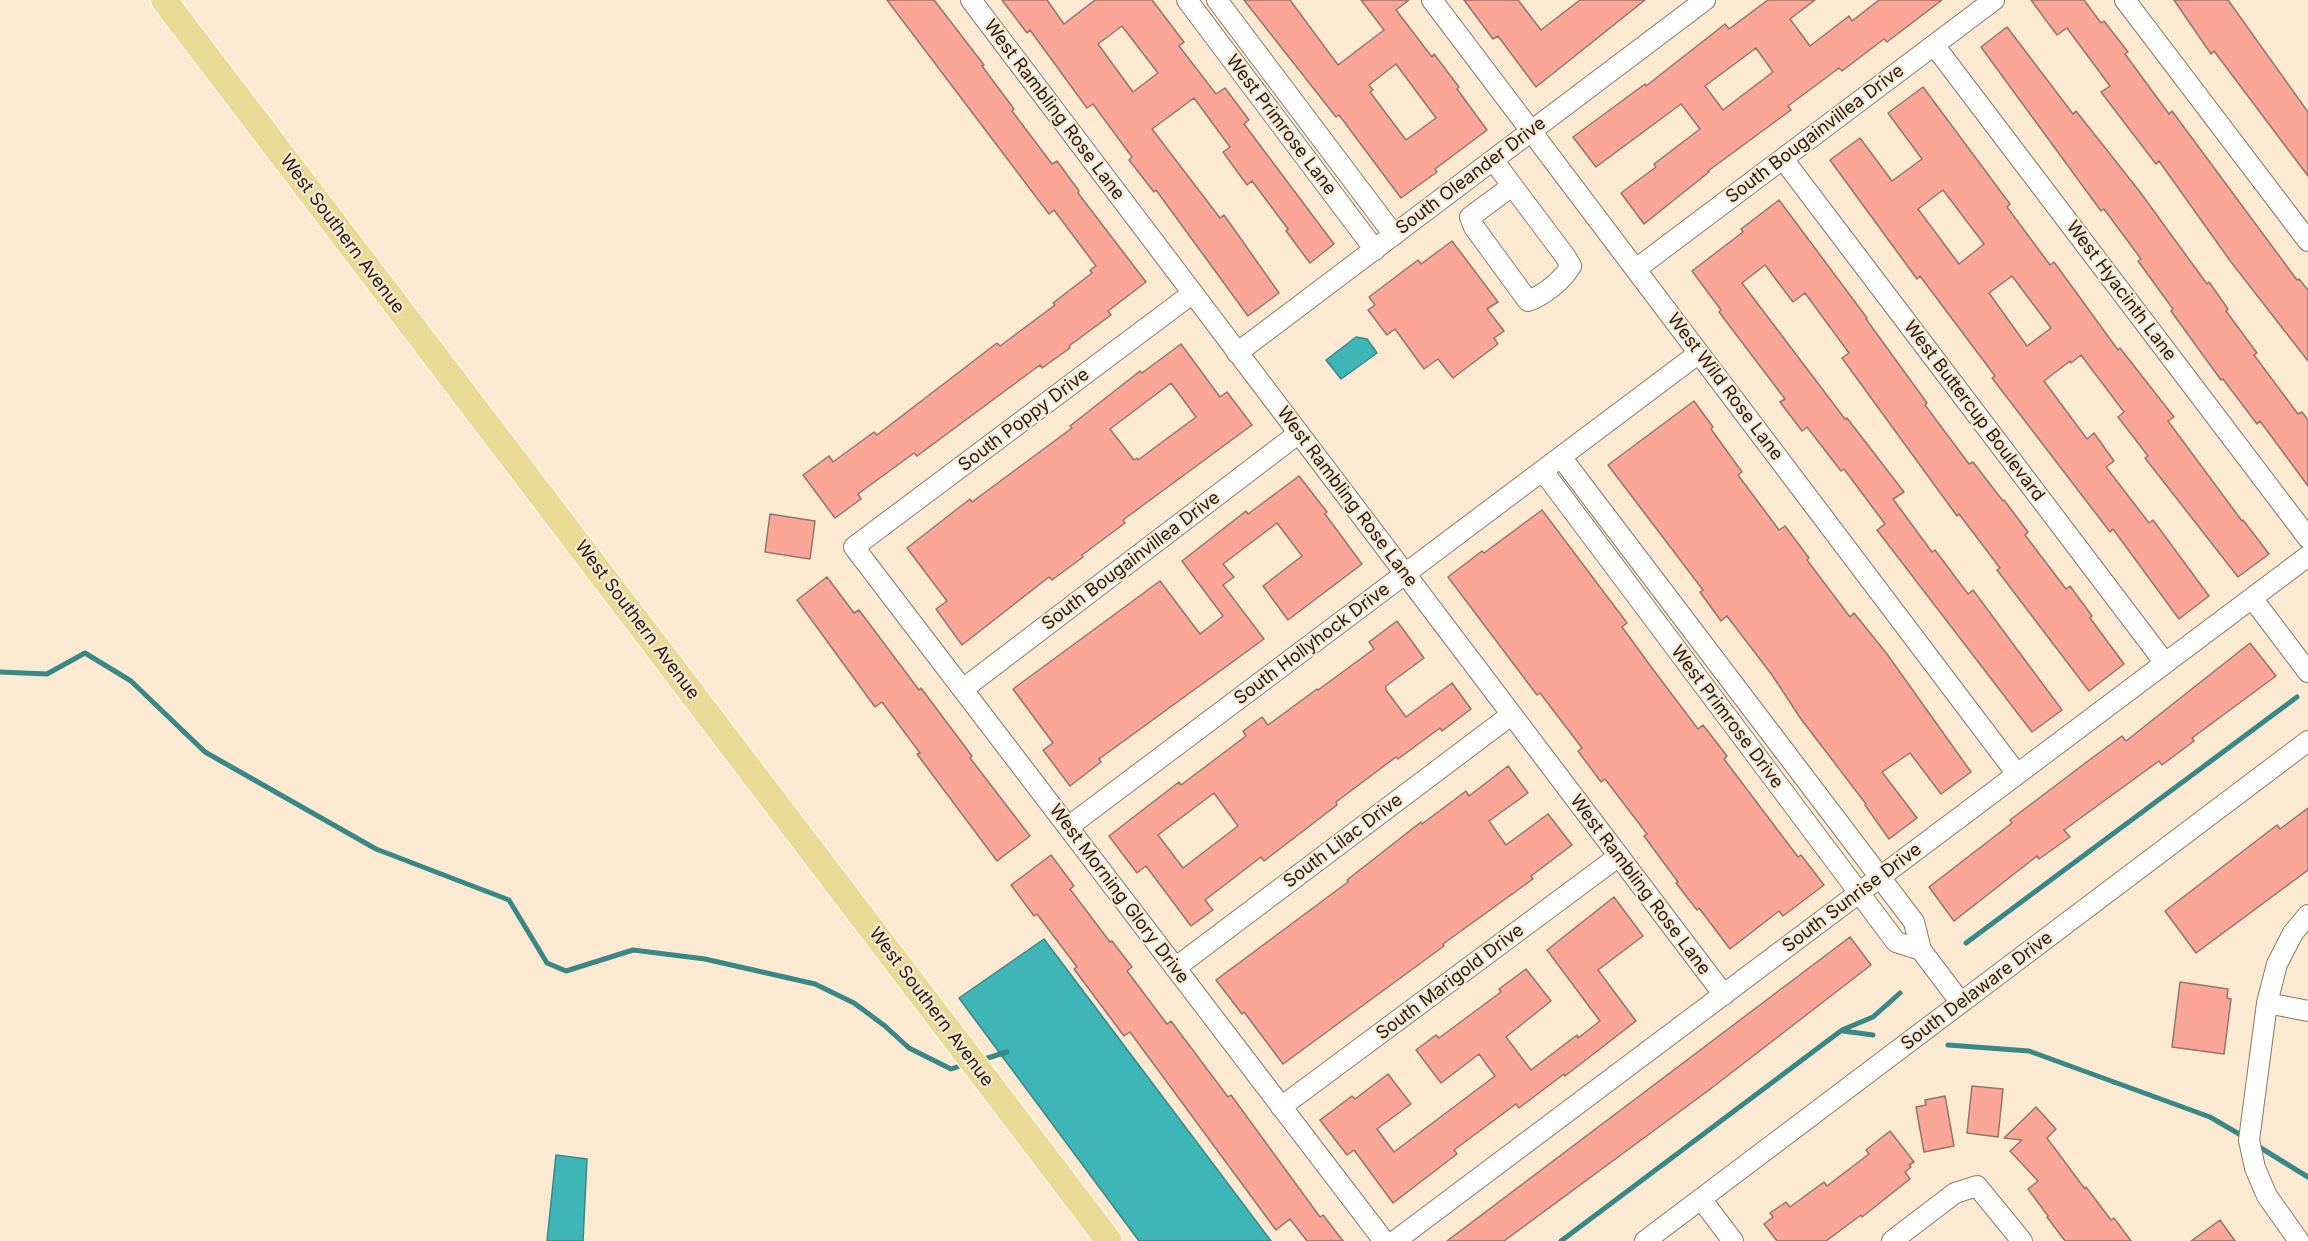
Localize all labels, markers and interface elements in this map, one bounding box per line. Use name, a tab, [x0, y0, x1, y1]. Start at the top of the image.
street label: West Rambling Rose Lane	[979, 16, 1129, 204]
street label: West Primrose Lane	[1221, 51, 1341, 199]
street label: South Bougainvillea Drive	[1722, 60, 1908, 208]
street label: South Oleander Drive	[1392, 113, 1550, 239]
street label: West Southern Avenue	[275, 150, 409, 318]
street label: West Hyacinth Lane	[2061, 217, 2181, 365]
street label: West Wild Rose Lane	[1663, 309, 1787, 465]
street label: West Buttercup Boulevard	[1899, 316, 2049, 506]
street label: South Poppy Drive	[954, 364, 1094, 476]
street label: West Rambling Rose Lane	[1272, 403, 1422, 591]
street label: South Bougainvillea Drive	[1038, 487, 1224, 635]
street label: West Southern Avenue	[570, 536, 704, 704]
street label: South Hollyhock Drive	[1230, 578, 1394, 710]
street label: West Primrose Drive	[1666, 641, 1788, 793]
street label: South Lilac Drive	[1279, 789, 1407, 893]
street label: West Rambling Rose Lane	[1565, 791, 1715, 979]
street label: West Morning Glory Drive	[1044, 800, 1194, 988]
street label: South Sunrise Drive	[1778, 839, 1926, 957]
street label: South Marigold Drive	[1372, 919, 1528, 1045]
street label: West Southern Avenue	[864, 923, 998, 1091]
street label: South Delaware Drive	[1897, 927, 2057, 1055]

